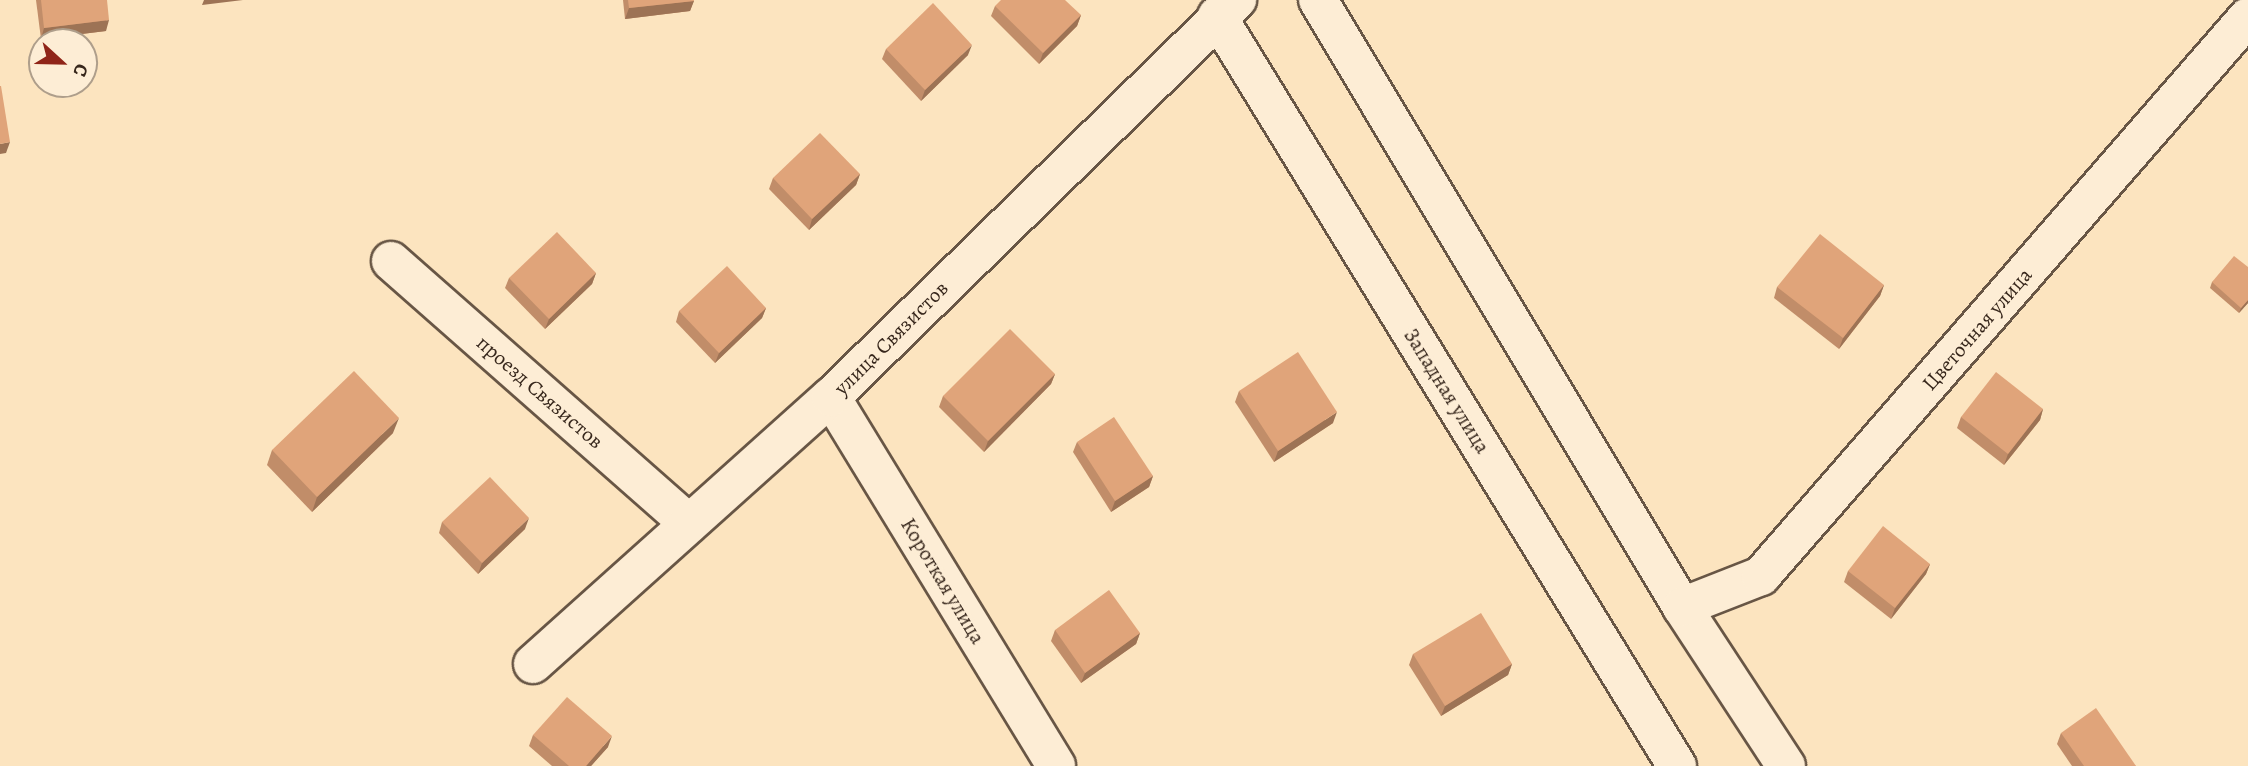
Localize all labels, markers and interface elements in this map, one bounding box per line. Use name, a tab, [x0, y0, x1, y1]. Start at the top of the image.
north arrow	[28, 28, 98, 98]
text: С	[66, 60, 95, 80]
street label: Цветочная улица	[1917, 263, 2037, 395]
street label: улица Связистов	[829, 276, 953, 400]
street label: Западная улица	[1399, 324, 1495, 458]
street label: проезд Связистов	[471, 330, 609, 454]
street label: Короткая улица	[896, 513, 990, 649]

